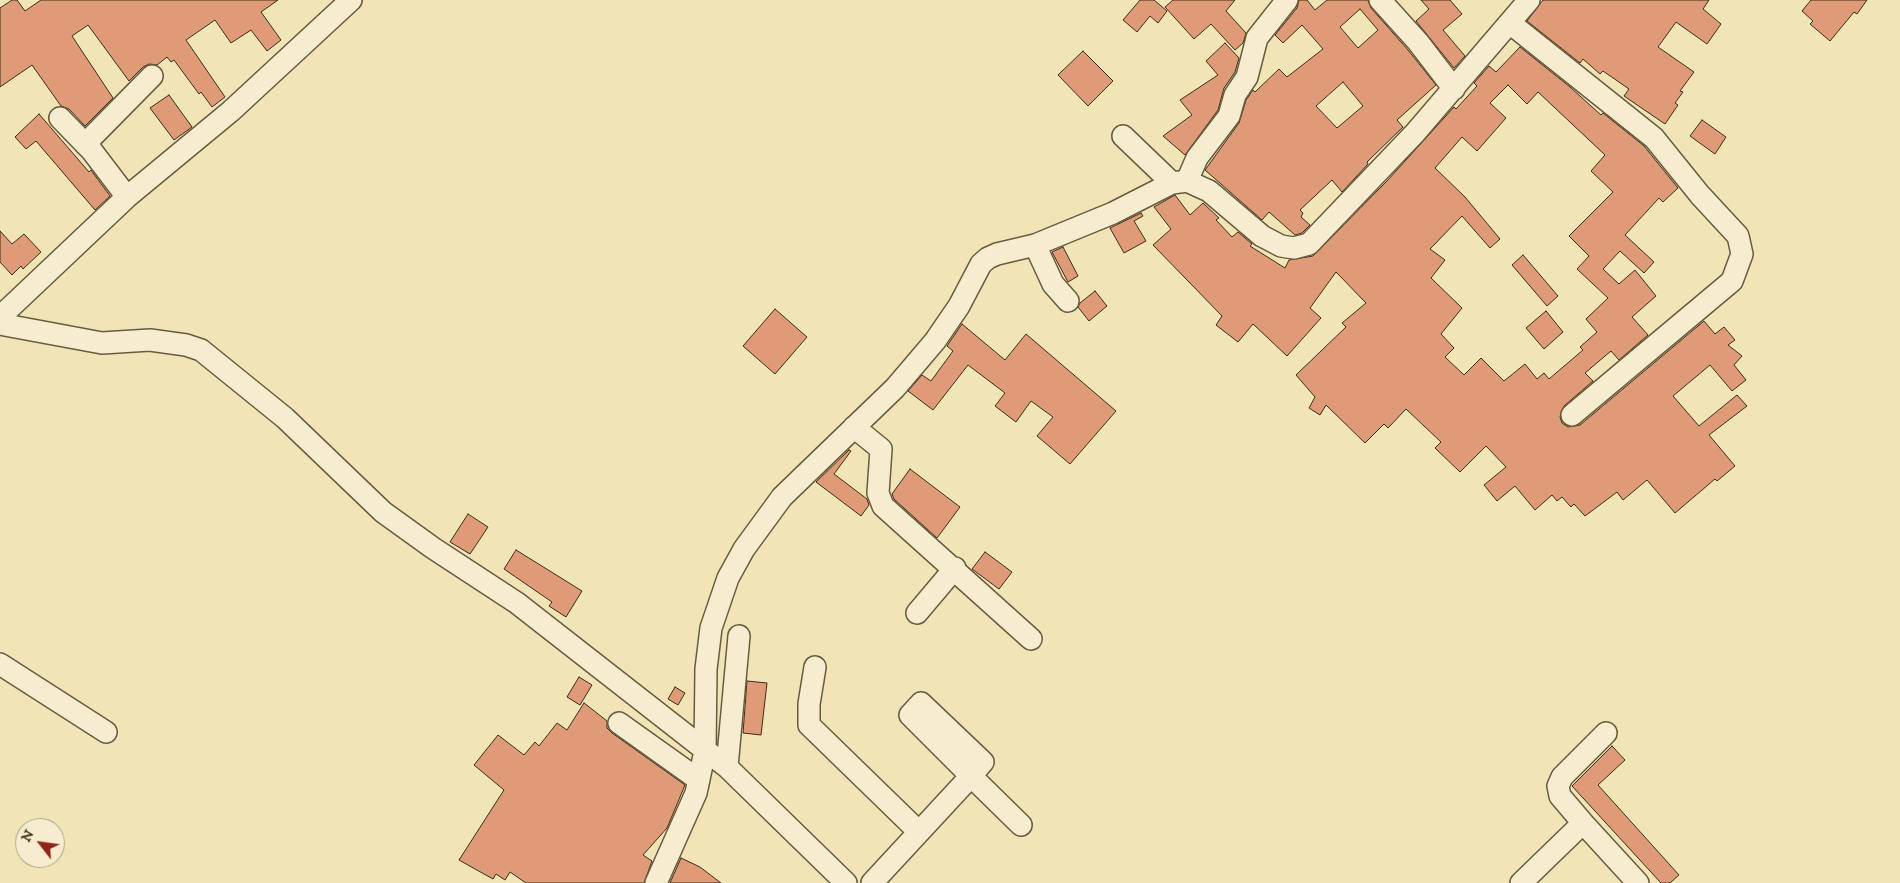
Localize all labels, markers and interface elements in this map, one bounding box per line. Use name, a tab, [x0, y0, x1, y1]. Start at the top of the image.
north arrow	[15, 818, 65, 868]
text: N	[17, 827, 39, 845]

